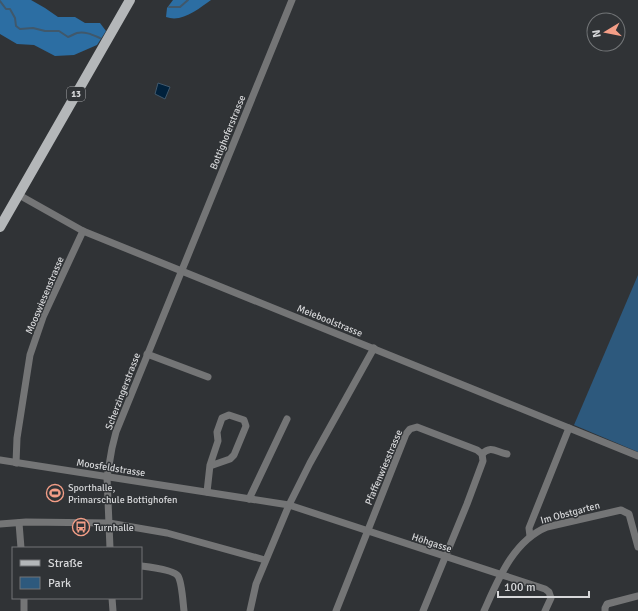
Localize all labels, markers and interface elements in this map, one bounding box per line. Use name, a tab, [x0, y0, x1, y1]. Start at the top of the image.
north arrow	[586, 12, 626, 52]
text: N	[590, 29, 604, 39]
road number: 13	[67, 87, 85, 101]
street label: Bottighoferstrasse	[208, 93, 248, 171]
street label: Mooswiesenstrasse	[23, 255, 67, 336]
street label: Meieboolstrasse	[295, 302, 364, 340]
street label: Scherzingerstrasse	[103, 351, 143, 432]
street label: Pfaffenwiesstrasse	[363, 428, 405, 507]
street label: Moosfeldstrasse	[76, 457, 146, 479]
place label: Sporthalle, Primarschule Bottighofen	[68, 482, 177, 506]
sports icon: Sporthalle, Primarschule Bottighofen	[45, 483, 65, 503]
street label: Im Obstgarten	[539, 499, 601, 527]
bus stop icon: Turnhalle	[71, 517, 91, 537]
place label: Turnhalle	[94, 522, 134, 534]
street label: Höhgasse	[410, 531, 453, 555]
legend	[12, 547, 142, 599]
text: Straße	[48, 556, 83, 571]
scale bar	[498, 573, 589, 599]
text: Park	[48, 576, 71, 591]
text: 100 m	[504, 580, 536, 595]

